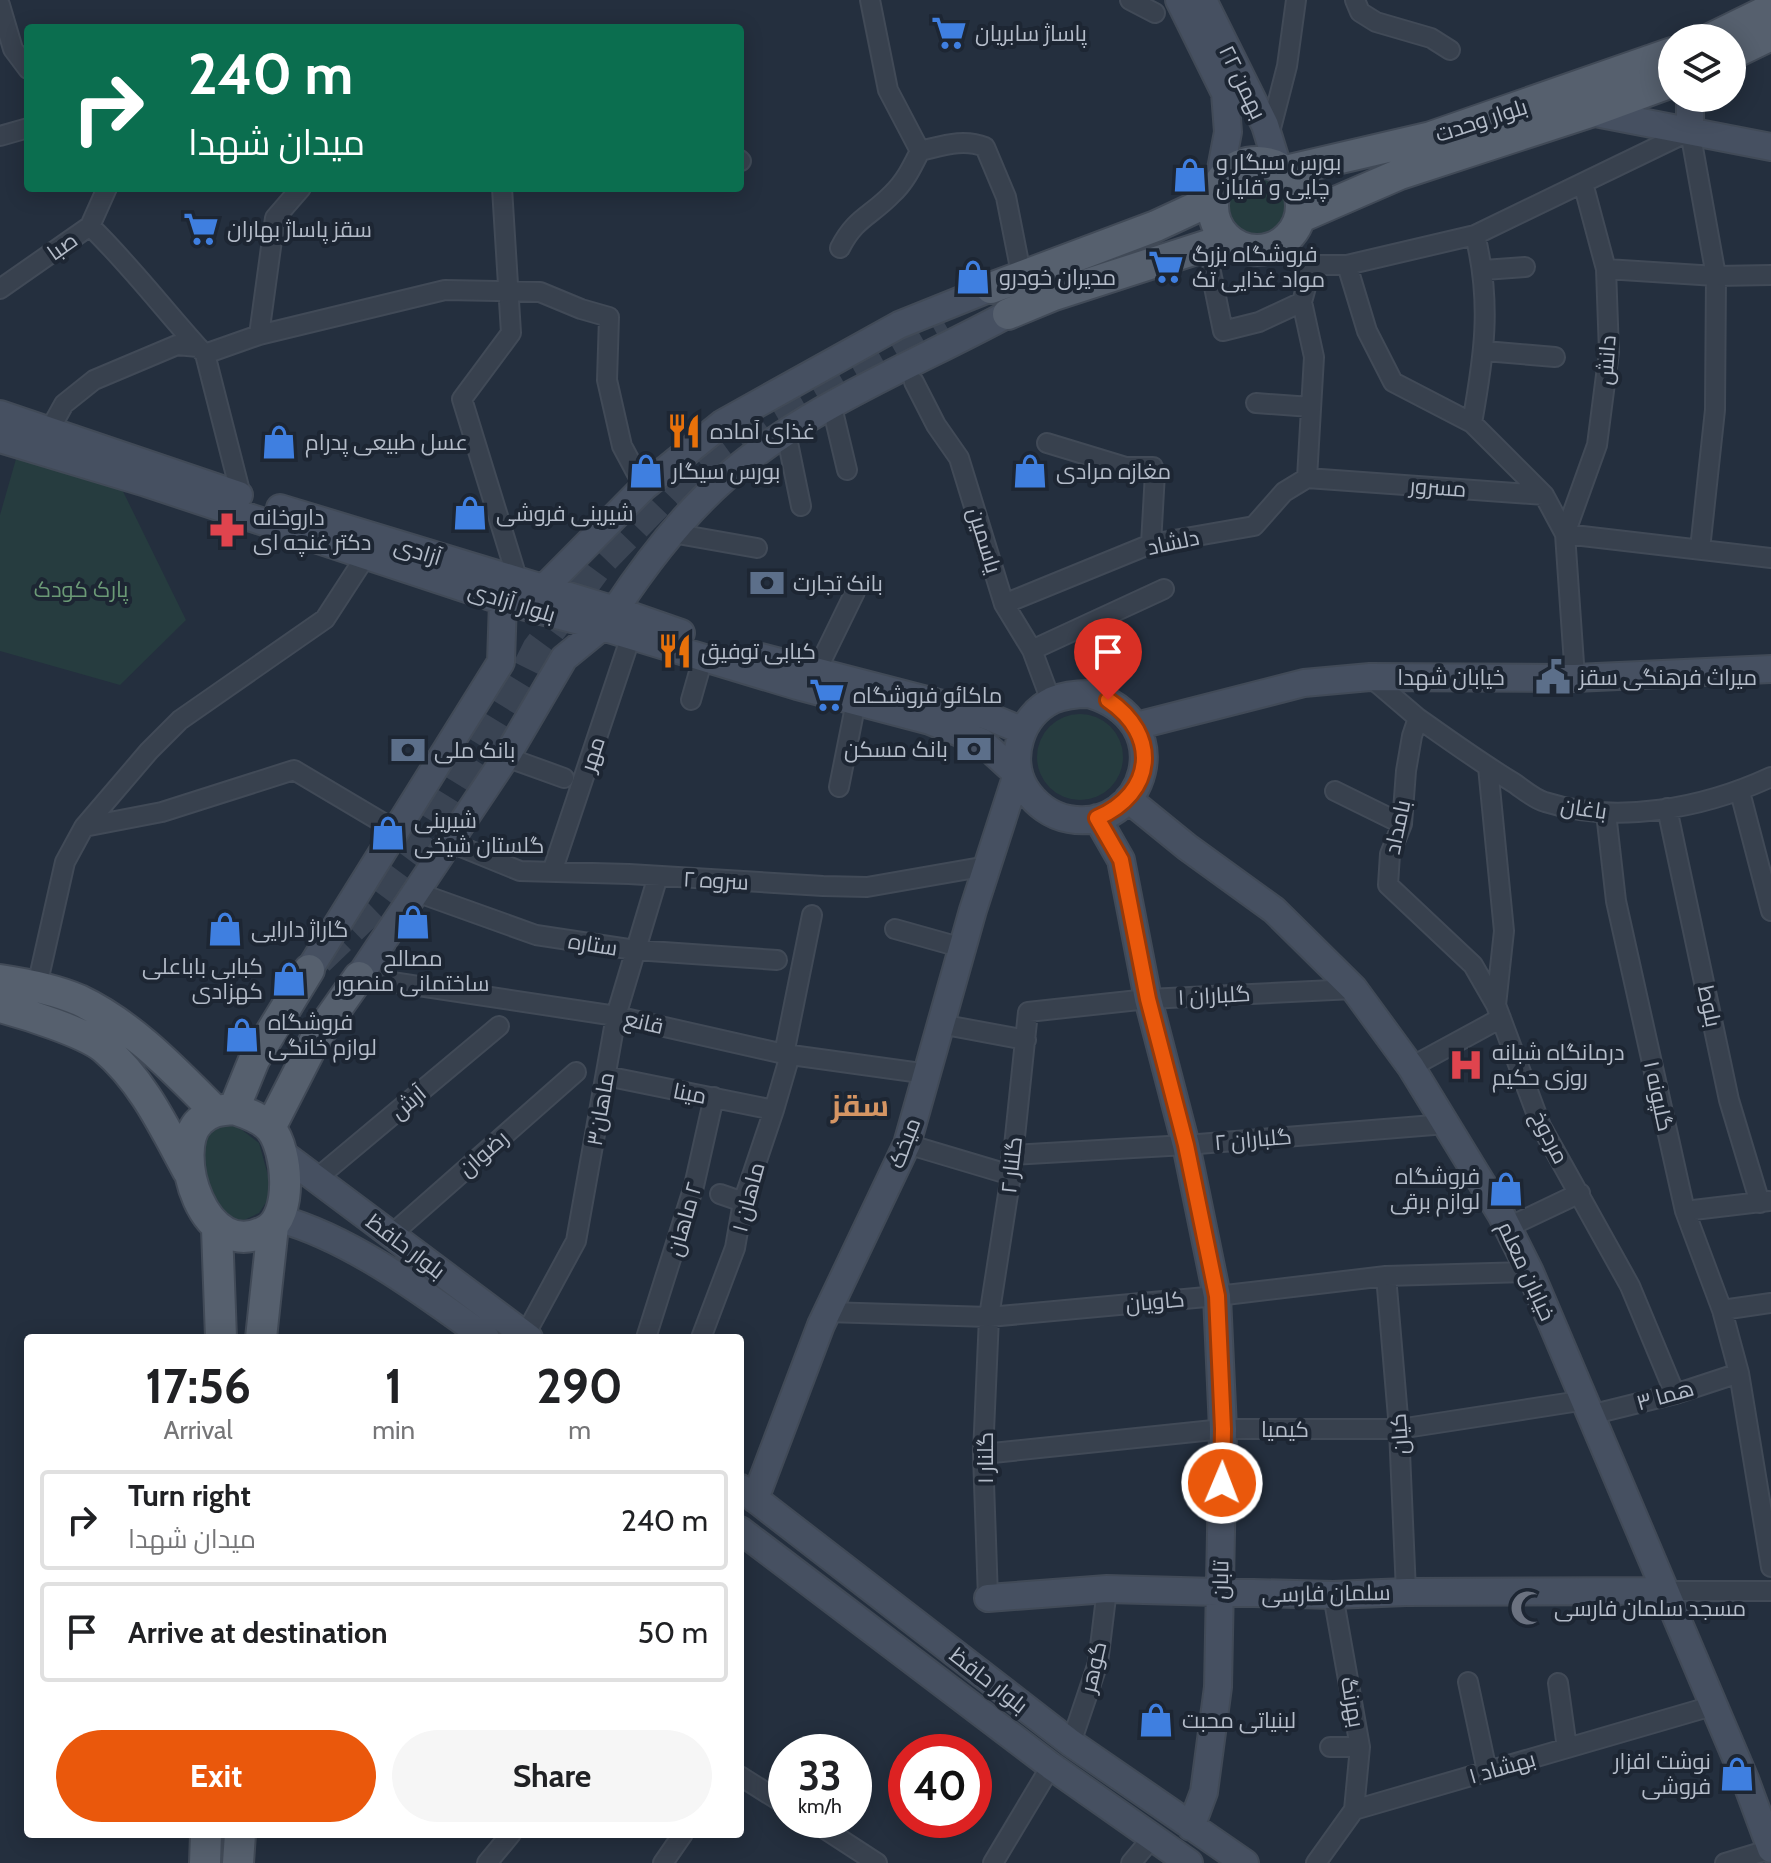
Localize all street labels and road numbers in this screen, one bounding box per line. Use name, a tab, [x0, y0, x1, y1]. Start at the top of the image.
street label: ۲۲ بهمن	[1213, 41, 1272, 124]
street label: بلوار وحدت	[1432, 93, 1531, 148]
street label: صبا	[42, 226, 83, 266]
street label: دانش	[1591, 334, 1622, 386]
street label: مسرور	[1407, 472, 1467, 503]
street label: یاسمین	[962, 504, 1007, 576]
street label: دلشاد	[1145, 524, 1202, 561]
street label: آزادی	[391, 532, 445, 571]
street label: بلوار آزادی	[465, 576, 559, 629]
street label: خیابان شهدا	[1397, 664, 1505, 691]
street label: مهر	[574, 733, 611, 777]
street label: باغان	[1559, 792, 1609, 825]
street label: بامداد	[1379, 797, 1416, 857]
street label: سروه ۲	[682, 865, 750, 896]
street label: ستاره	[566, 927, 620, 962]
street label: گلباران ۱	[1177, 980, 1251, 1011]
street label: بلوط	[1692, 983, 1727, 1030]
street label: قانع	[621, 1005, 666, 1041]
street label: گلپونه ۱	[1638, 1058, 1679, 1134]
street label: ماهان۳	[581, 1070, 620, 1148]
street label: مینا	[671, 1077, 709, 1110]
street label: آرش	[385, 1080, 432, 1125]
street label: مردوخ	[1524, 1106, 1574, 1169]
street label: میخک	[883, 1114, 926, 1172]
street label: گلباران ۲	[1213, 1123, 1293, 1156]
street label: رضوان	[453, 1124, 514, 1182]
street label: گلنار ۲	[995, 1135, 1028, 1195]
street label: ماهان ۱	[726, 1159, 771, 1235]
street label: ٢ ماهان	[661, 1179, 708, 1259]
street label: بلوار حافظ	[361, 1208, 450, 1285]
street label: خیابان معلم	[1490, 1217, 1561, 1326]
street label: کاویان	[1124, 1285, 1186, 1318]
street label: هما ۳	[1633, 1374, 1697, 1417]
street label: کیان	[1385, 1412, 1414, 1456]
street label: کیمیا	[1261, 1416, 1309, 1443]
street label: گلنار ۱	[972, 1432, 999, 1484]
street label: تابان	[1207, 1560, 1234, 1600]
street label: سلمان فارسی	[1261, 1579, 1391, 1608]
street label: گوهر	[1074, 1639, 1112, 1697]
street label: بلوار حافظ	[944, 1642, 1033, 1719]
street label: بهرنگ	[1335, 1675, 1370, 1729]
street label: بهشاد ۱	[1466, 1745, 1539, 1790]

